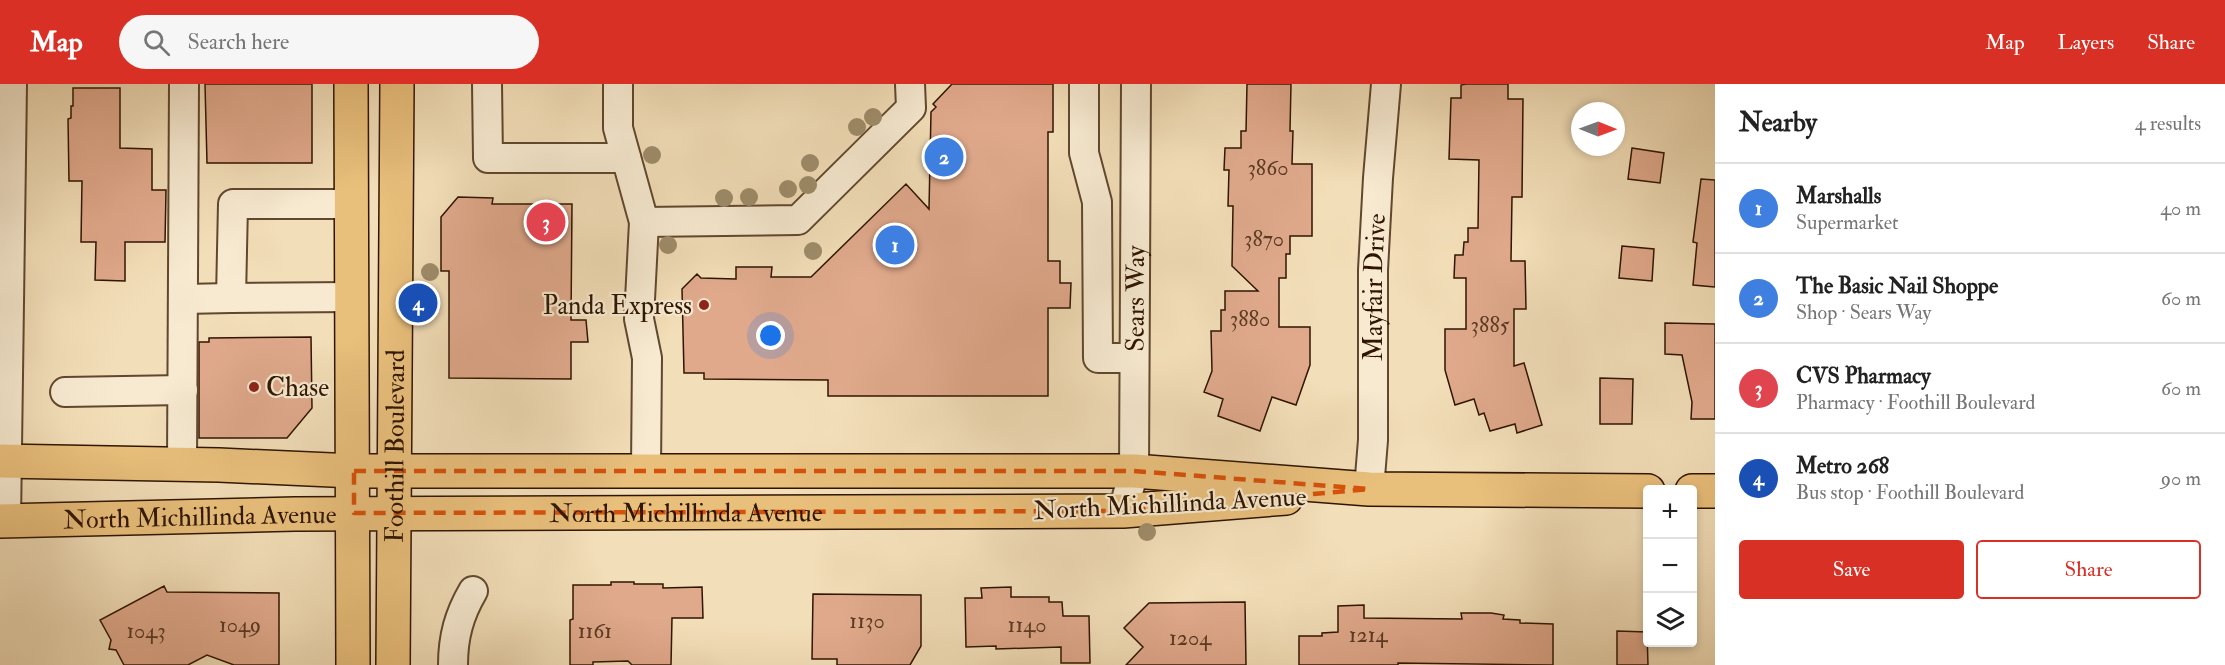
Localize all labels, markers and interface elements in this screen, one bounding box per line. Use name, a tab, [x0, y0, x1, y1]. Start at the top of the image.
search box	[119, 15, 539, 69]
text: Map	[30, 25, 83, 60]
icon: search	[140, 26, 173, 59]
text: Search here	[188, 28, 289, 56]
text: Map	[1985, 29, 2025, 56]
text: Layers	[2058, 29, 2114, 56]
text: Share	[2147, 29, 2195, 56]
north arrow	[1571, 102, 1625, 156]
text: Nearby	[1739, 107, 1817, 139]
text: 4 results	[2135, 111, 2201, 136]
pin: 2	[924, 134, 964, 180]
house number: 3860	[1247, 154, 1289, 182]
text: Marshalls	[1796, 182, 1881, 210]
text: 1	[1755, 196, 1762, 221]
text: 40 m	[2160, 196, 2201, 221]
pin: 3	[526, 200, 566, 244]
text: Supermarket	[1796, 210, 1899, 235]
street label: Mayfair Drive	[1358, 212, 1393, 361]
pin: 1	[876, 222, 914, 268]
house number: 3870	[1244, 225, 1284, 253]
street label: Sears Way	[1120, 245, 1152, 352]
text: The Basic Nail Shoppe	[1796, 272, 1998, 300]
pin: 4	[398, 280, 438, 326]
text: 2	[1753, 286, 1764, 311]
text: 60 m	[2161, 286, 2201, 311]
place label: Panda Express	[543, 290, 692, 323]
marker: Panda Express	[697, 298, 711, 312]
text: Shop · Sears Way	[1796, 300, 1931, 325]
house number: 3880	[1230, 305, 1270, 333]
house number: 3885	[1471, 311, 1510, 339]
your location	[756, 321, 785, 350]
street label: Foothill Boulevard	[379, 349, 412, 543]
text: CVS Pharmacy	[1796, 362, 1931, 390]
place label: Chase	[266, 372, 329, 404]
text: 3	[1755, 376, 1762, 401]
text: 60 m	[2161, 376, 2201, 401]
marker: Chase	[247, 380, 261, 394]
text: Pharmacy · Foothill Boulevard	[1796, 390, 2035, 415]
text: Metro 268	[1796, 452, 1889, 480]
text: 4	[1753, 466, 1764, 491]
text: 90 m	[2161, 466, 2201, 491]
text: Bus stop · Foothill Boulevard	[1796, 480, 2024, 505]
street label: North Michillinda Avenue	[1033, 481, 1307, 527]
map controls	[1643, 485, 1697, 647]
button: +	[1643, 485, 1697, 539]
street label: North Michillinda Avenue	[549, 497, 823, 530]
street label: North Michillinda Avenue	[63, 499, 337, 536]
button: −	[1643, 539, 1697, 593]
button: Save	[1739, 540, 1964, 599]
button: Share	[1976, 540, 2201, 599]
button: layers	[1643, 593, 1697, 647]
house number: 1130	[849, 607, 885, 635]
house number: 1049	[219, 611, 261, 639]
house number: 1140	[1008, 611, 1046, 639]
house number: 1043	[126, 617, 166, 645]
house number: 1161	[578, 617, 612, 645]
house number: 1214	[1349, 621, 1388, 649]
house number: 1204	[1169, 624, 1212, 652]

